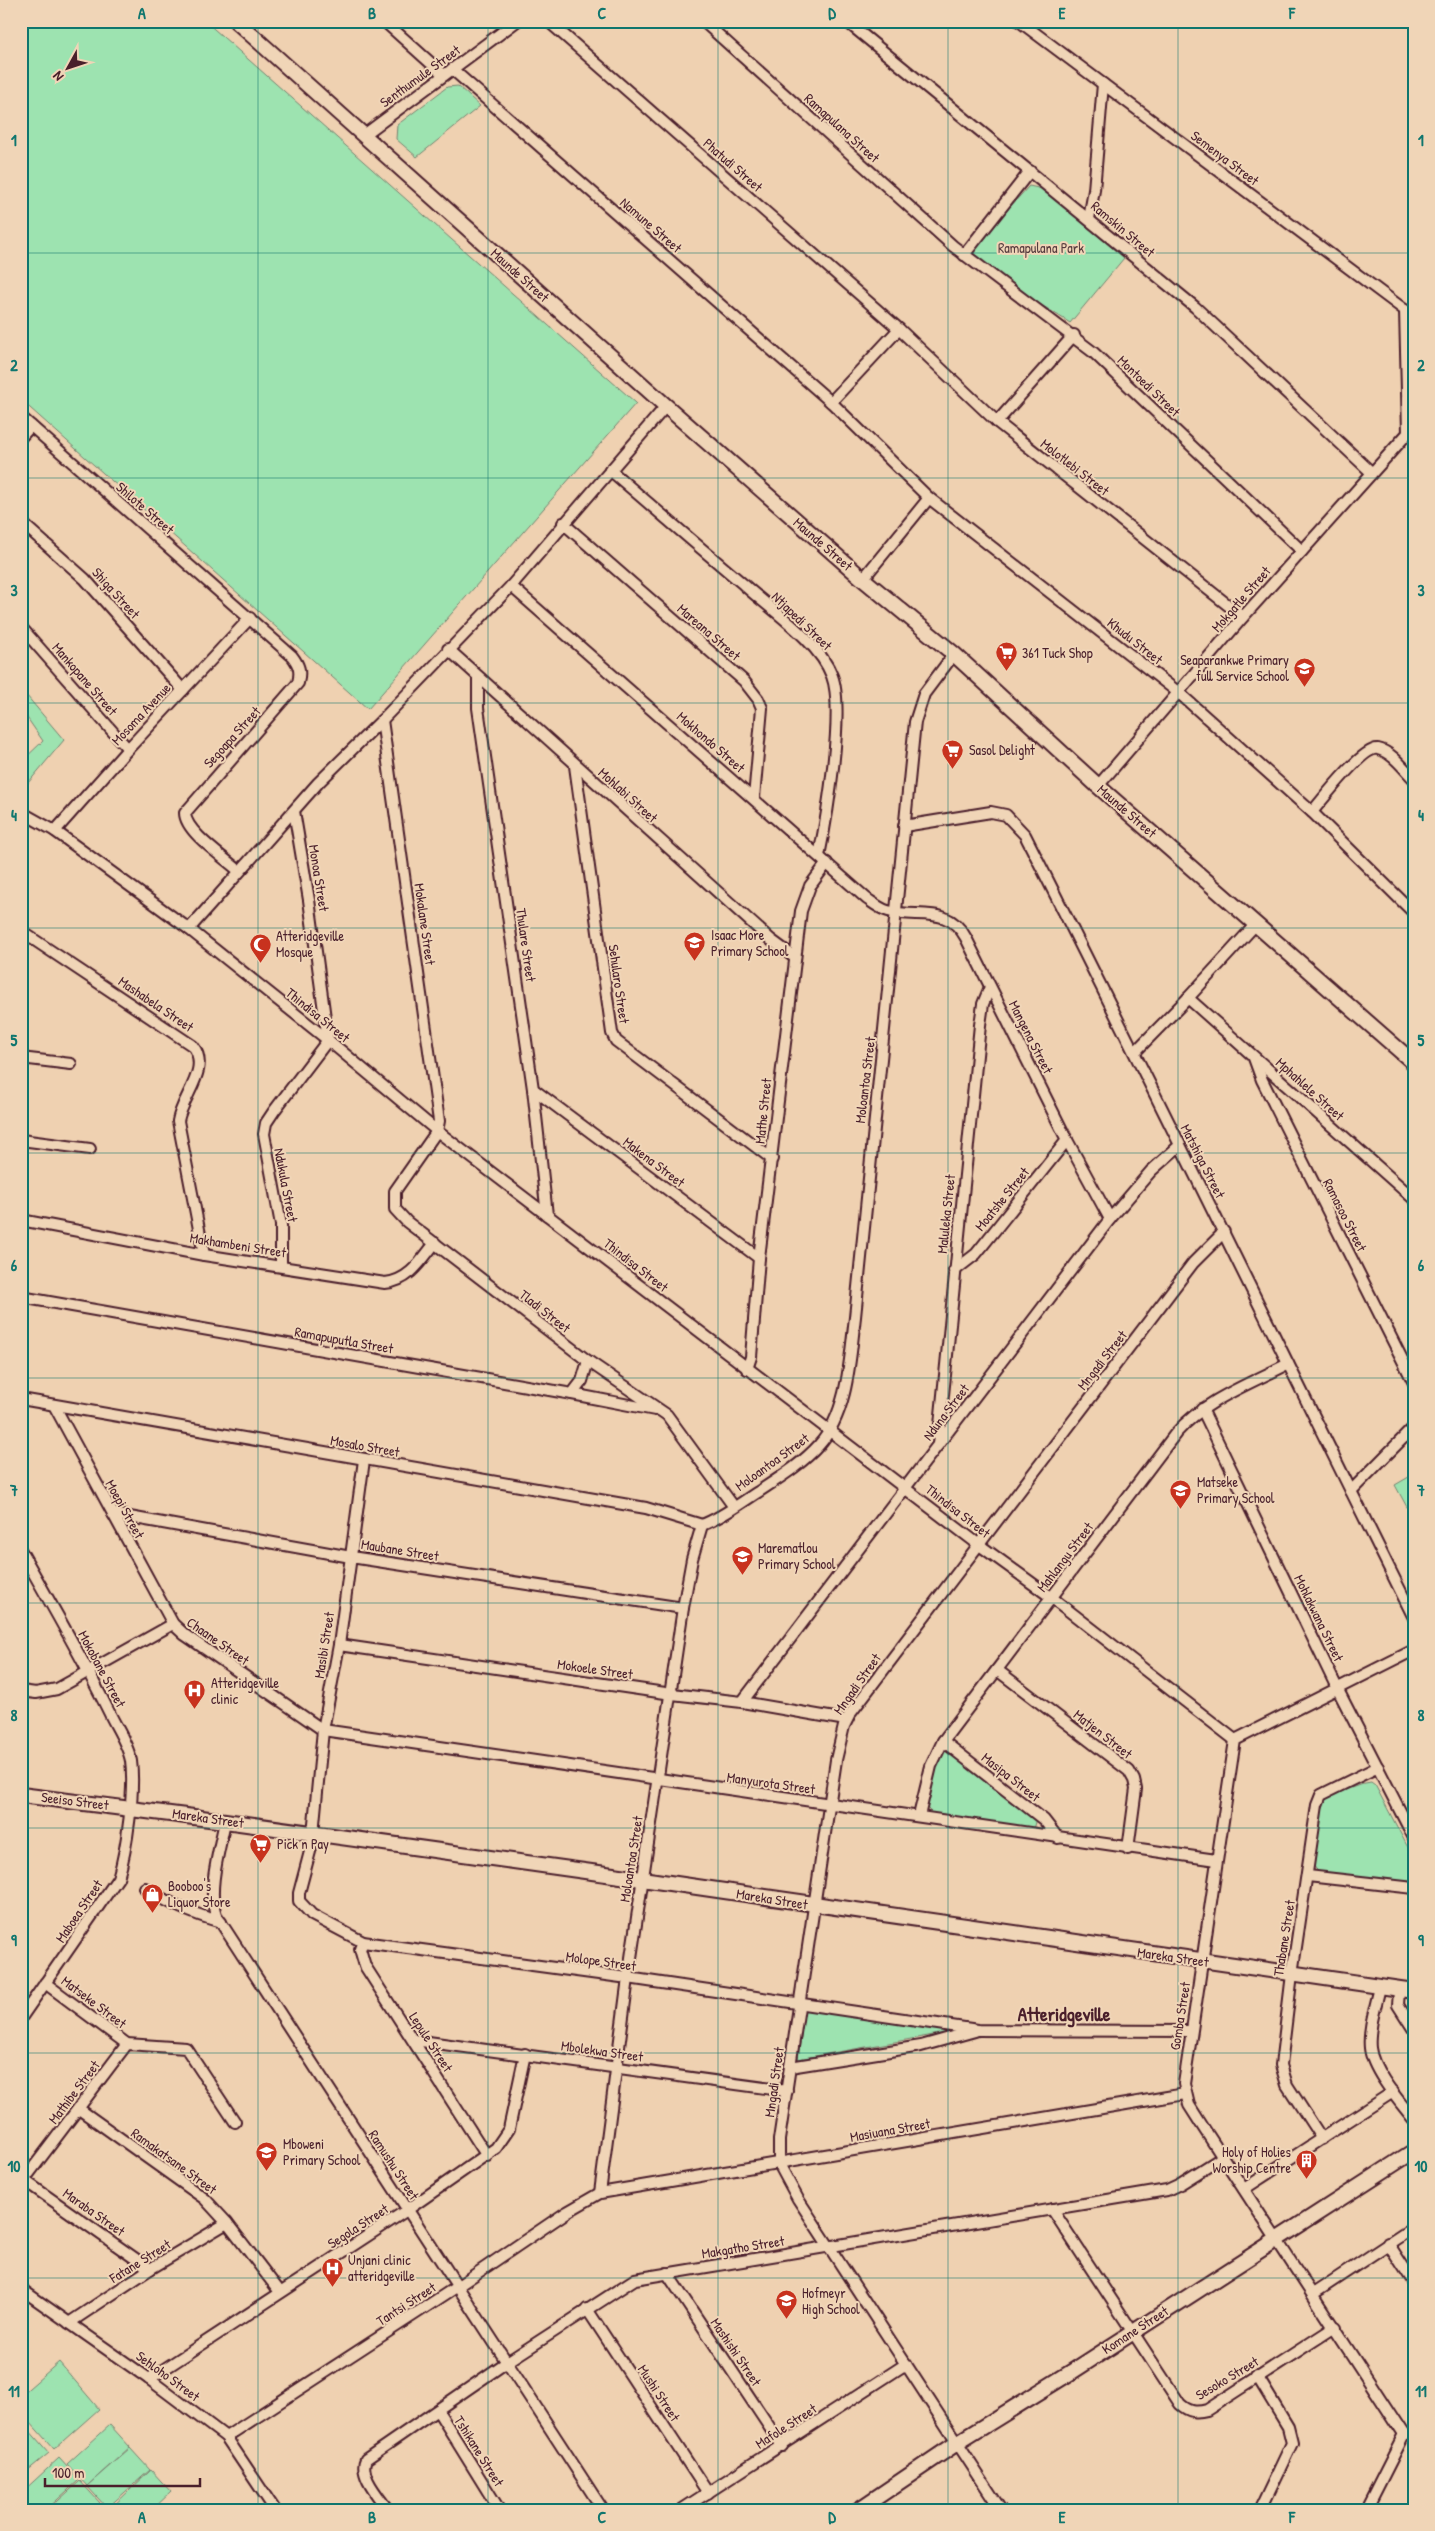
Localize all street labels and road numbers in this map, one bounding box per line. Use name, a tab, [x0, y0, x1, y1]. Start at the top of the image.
street label: Senthumule Street	[376, 40, 464, 111]
street label: Ramapulana Street	[800, 89, 884, 167]
street label: Semenya Street	[1187, 126, 1263, 190]
street label: Phatudi Street	[700, 134, 767, 196]
street label: Namune Street	[616, 193, 686, 257]
street label: Ramskin Street	[1087, 196, 1159, 261]
street label: Maunde Street	[487, 243, 554, 306]
street label: Montoedi Street	[1114, 351, 1185, 421]
street label: Molotlebi Street	[1037, 434, 1114, 499]
street label: Shilote Street	[112, 477, 178, 538]
street label: Maunde Street	[790, 513, 857, 575]
street label: Mokgatle Street	[1207, 562, 1275, 636]
street label: Shiga Street	[87, 563, 145, 623]
street label: Ntjapedi Street	[767, 587, 837, 655]
street label: Mareana Street	[674, 599, 745, 664]
street label: Khudu Street	[1104, 613, 1167, 668]
street label: Mankopane Street	[48, 638, 122, 720]
street label: Mosoma Avenue	[107, 678, 175, 749]
street label: Segoapa Street	[199, 702, 265, 772]
street label: Mokhondo Street	[673, 707, 750, 777]
street label: Mohlabi Street	[595, 763, 662, 826]
street label: Maunde Street	[1094, 780, 1161, 842]
street label: Monoa Street	[305, 843, 334, 913]
street label: Mokalane Street	[410, 882, 441, 966]
street label: Thulare Street	[512, 907, 541, 983]
street label: Sehularo Street	[605, 943, 634, 1025]
street label: Mashabela Street	[115, 971, 198, 1036]
street label: Thindisa Street	[282, 983, 354, 1046]
street label: Mangena Street	[1004, 997, 1058, 1077]
street label: Moloantoa Street	[850, 1035, 879, 1124]
street label: Mphahlele Street	[1271, 1053, 1349, 1125]
street label: Mathe Street	[750, 1077, 775, 1145]
street label: Matshiga Street	[1176, 1121, 1230, 1202]
street label: Makena Street	[620, 1132, 689, 1191]
street label: Ndukula Street	[270, 1146, 303, 1224]
street label: Moatshe Street	[970, 1163, 1033, 1235]
street label: Maluleka Street	[932, 1173, 959, 1255]
street label: Ramasoo Street	[1319, 1175, 1372, 1255]
street label: Makhambeni Street	[189, 1228, 288, 1262]
street label: Thindisa Street	[600, 1233, 673, 1296]
street label: Tladi Street	[516, 1285, 575, 1337]
street label: Ramapuputla Street	[293, 1321, 395, 1359]
street label: Mngadi Street	[1072, 1326, 1132, 1394]
street label: Nduna Street	[918, 1379, 973, 1444]
street label: Moloantoa Street	[731, 1428, 813, 1495]
street label: Mosalo Street	[329, 1430, 401, 1461]
street label: Moepi Street	[101, 1476, 149, 1542]
street label: Thindisa Street	[922, 1479, 995, 1542]
street label: Mahlangu Street	[1032, 1518, 1098, 1596]
street label: Maubane Street	[360, 1534, 440, 1565]
street label: Mohlakwana Street	[1290, 1571, 1349, 1665]
street label: Masibi Street	[309, 1610, 338, 1680]
street label: Chaane Street	[183, 1612, 253, 1669]
street label: Mokobane Street	[74, 1627, 131, 1711]
street label: Mngadi Street	[829, 1649, 886, 1719]
street label: Mokoele Street	[556, 1654, 634, 1683]
street label: Matjen Street	[1069, 1705, 1137, 1763]
street label: Masipa Street	[977, 1748, 1045, 1806]
street label: Manyurota Street	[726, 1767, 817, 1799]
street label: Seeiso Street	[40, 1787, 110, 1814]
street label: Mareka Street	[171, 1803, 245, 1832]
street label: Moloantoa Street	[614, 1814, 647, 1903]
street label: Maboea Street	[51, 1875, 107, 1946]
street label: Mareka Street	[735, 1884, 809, 1914]
street label: Thabane Street	[1268, 1898, 1299, 1977]
street label: Mareka Street	[1136, 1942, 1210, 1971]
street label: Molope Street	[565, 1946, 638, 1976]
street label: Matseke Street	[58, 1971, 131, 2032]
street label: Gomba Street	[1165, 1980, 1194, 2051]
street label: Lepule Street	[404, 2008, 458, 2076]
street label: Mbolekwa Street	[560, 2035, 644, 2066]
street label: Mngadi Street	[759, 2045, 789, 2118]
street label: Mathibe Street	[44, 2056, 104, 2127]
street label: Masiuana Street	[848, 2113, 932, 2146]
street label: Ramakatsane Street	[128, 2123, 221, 2198]
street label: Ramushu Street	[365, 2126, 424, 2203]
street label: Maraba Street	[59, 2183, 129, 2240]
street label: Segola Street	[324, 2199, 392, 2253]
street label: Makgatho Street	[700, 2231, 786, 2263]
street label: Fatane Street	[105, 2234, 174, 2287]
street label: Tantsi Street	[372, 2277, 439, 2330]
street label: Komane Street	[1098, 2301, 1172, 2358]
street label: Mashishi Street	[707, 2314, 766, 2390]
street label: Sehloho Street	[133, 2346, 204, 2405]
street label: Sesoko Street	[1192, 2351, 1262, 2404]
street label: Mushi Street	[634, 2361, 685, 2425]
street label: Mafole Street	[751, 2399, 820, 2452]
street label: Tshikane Street	[450, 2412, 509, 2490]

